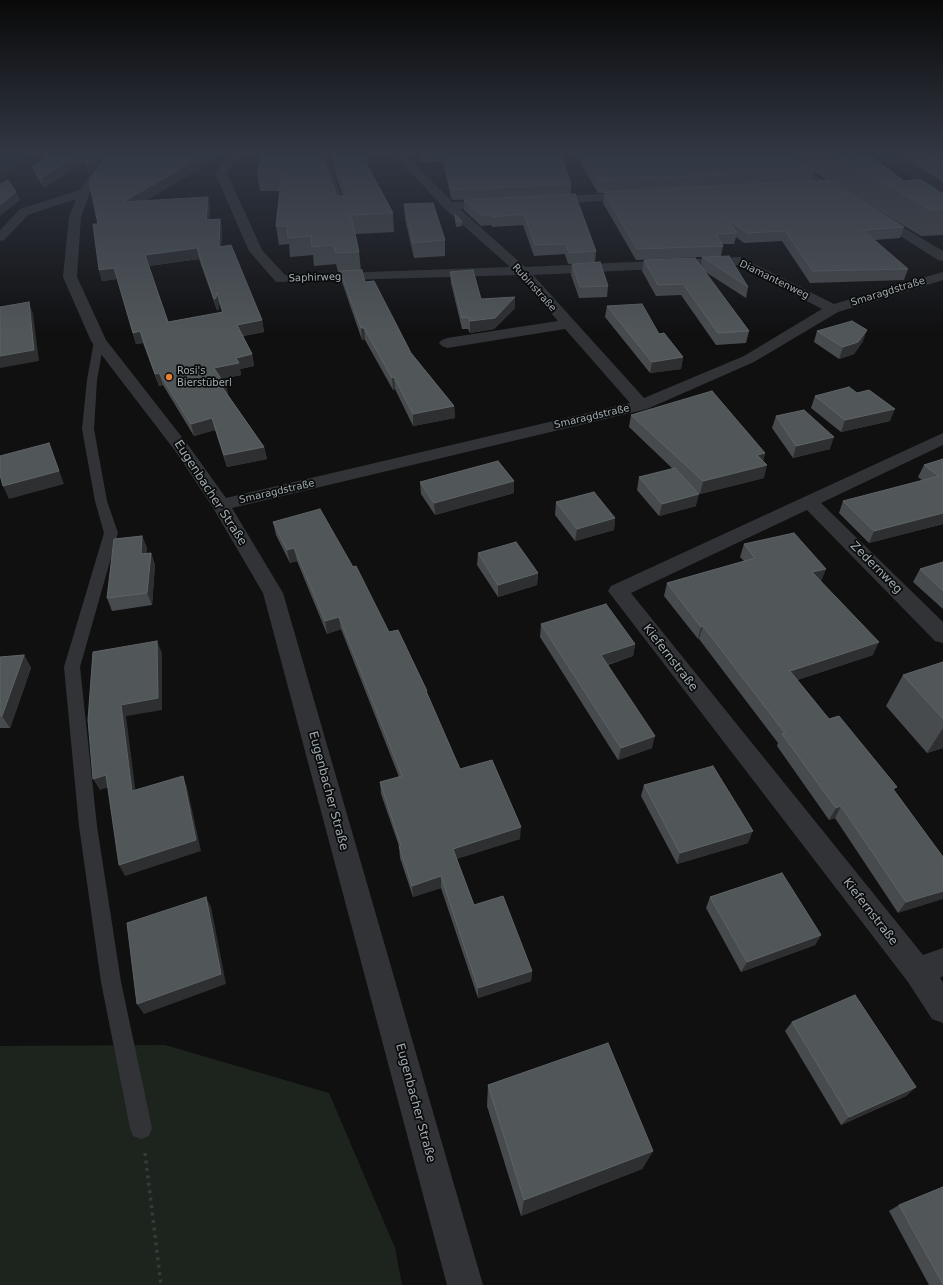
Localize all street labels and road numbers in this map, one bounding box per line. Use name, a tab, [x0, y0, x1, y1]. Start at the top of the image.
street label: Diamantenweg	[737, 258, 811, 302]
street label: Rubinstraße	[509, 262, 559, 314]
street label: Saphirweg	[288, 271, 342, 285]
street label: Smaragdstraße	[849, 275, 927, 309]
street label: Smaragdstraße	[553, 402, 631, 432]
street label: Eugenbacher Straße	[171, 438, 249, 548]
street label: Smaragdstraße	[238, 477, 316, 507]
street label: Zedernweg	[847, 539, 905, 597]
street label: Kiefernstraße	[639, 622, 701, 694]
street label: Eugenbacher Straße	[305, 730, 351, 852]
street label: Kiefernstraße	[839, 876, 901, 948]
street label: Eugenbacher Straße	[392, 1042, 438, 1164]

